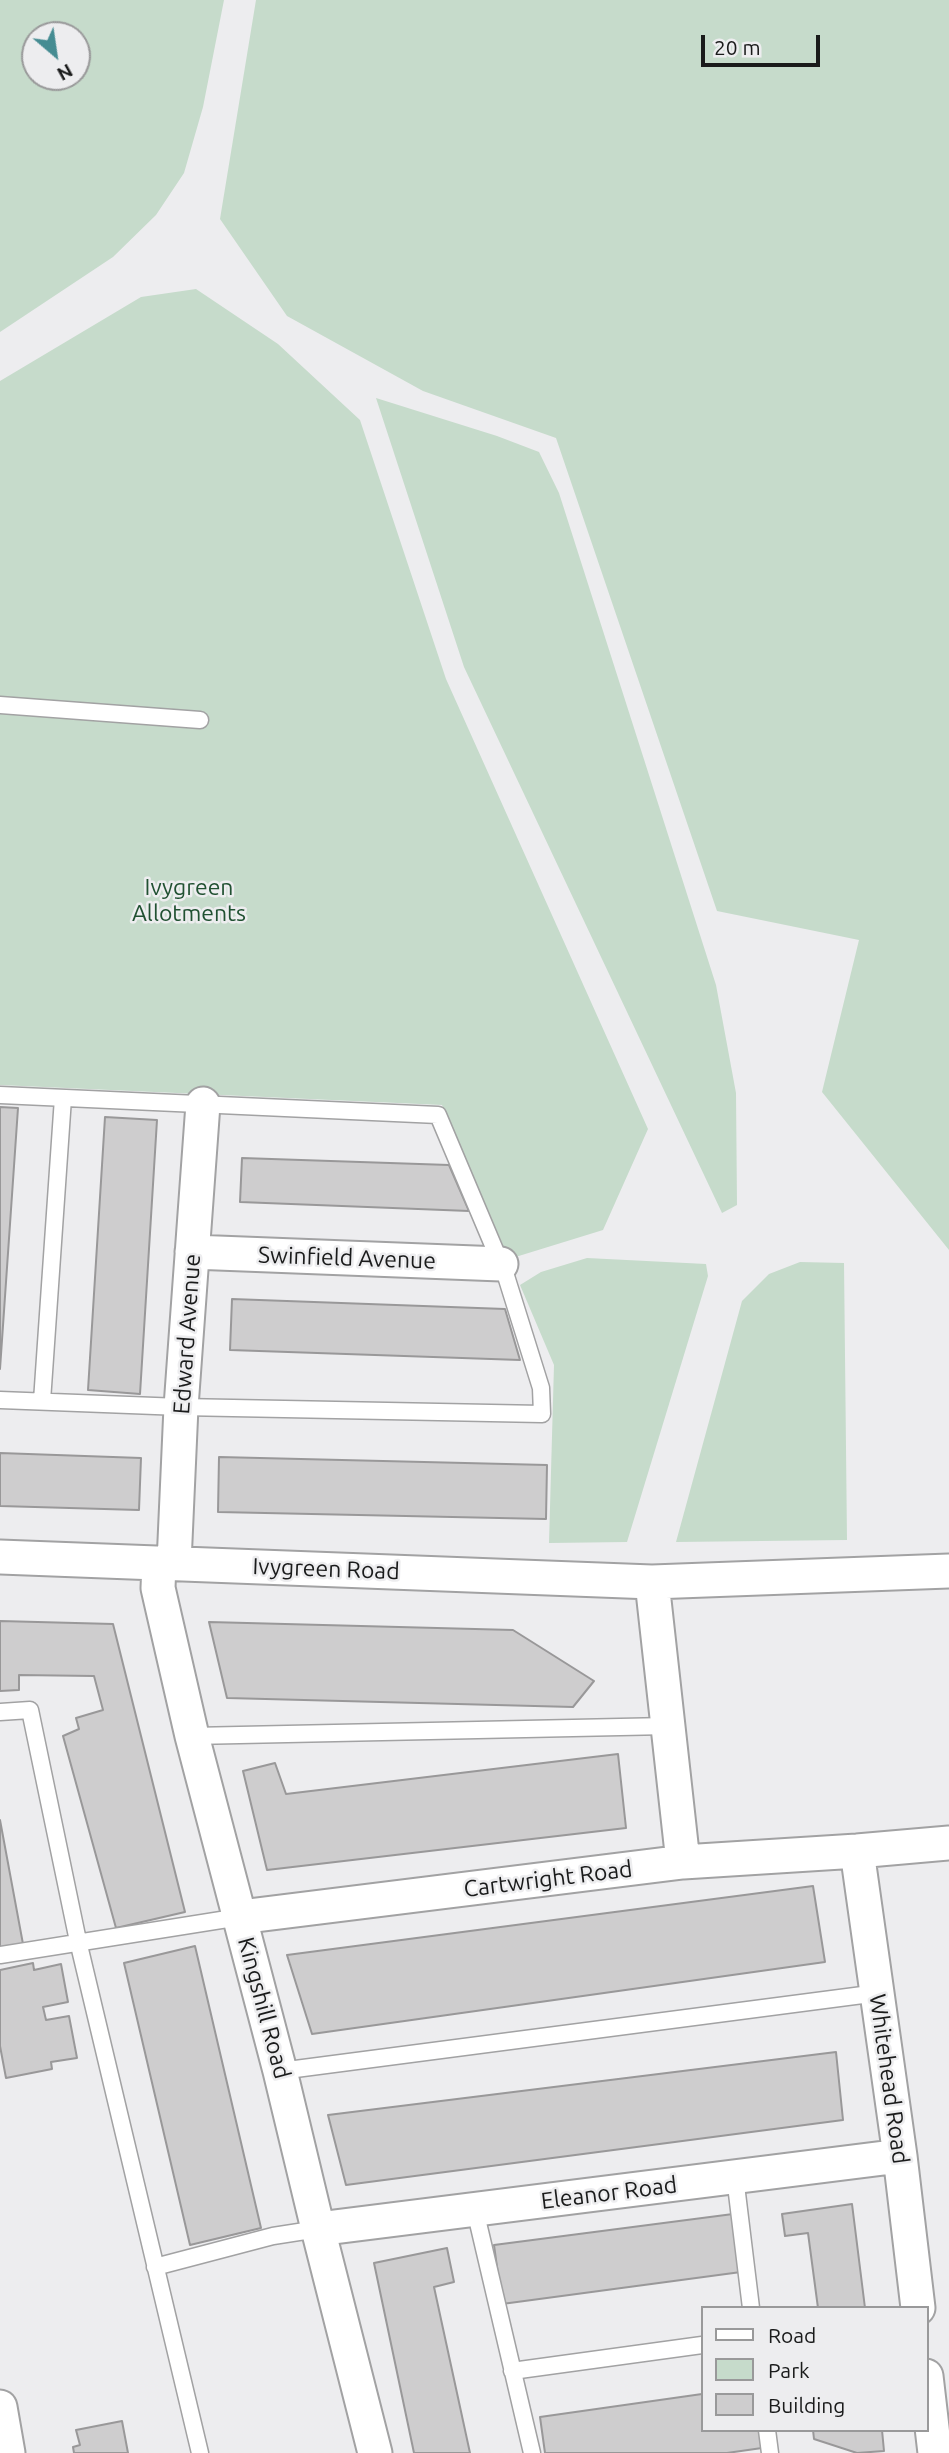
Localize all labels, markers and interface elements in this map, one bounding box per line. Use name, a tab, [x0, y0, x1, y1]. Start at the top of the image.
north arrow	[21, 21, 91, 91]
scale bar	[704, 21, 823, 65]
text: 20 m	[714, 35, 761, 59]
text: N	[54, 60, 77, 86]
park label: Ivygreen Allotments	[132, 873, 246, 927]
street label: Swinfield Avenue	[258, 1241, 436, 1275]
street label: Edward Avenue	[168, 1253, 206, 1415]
street label: Ivygreen Road	[252, 1553, 400, 1585]
street label: Cartwright Road	[462, 1855, 634, 1903]
street label: Kingshill Road	[232, 1934, 296, 2082]
street label: Whitehead Road	[863, 1992, 915, 2166]
street label: Eleanor Road	[539, 2171, 679, 2215]
legend	[701, 2306, 928, 2432]
text: Road	[768, 2323, 816, 2347]
text: Park	[768, 2358, 810, 2382]
text: Building	[768, 2393, 845, 2417]

